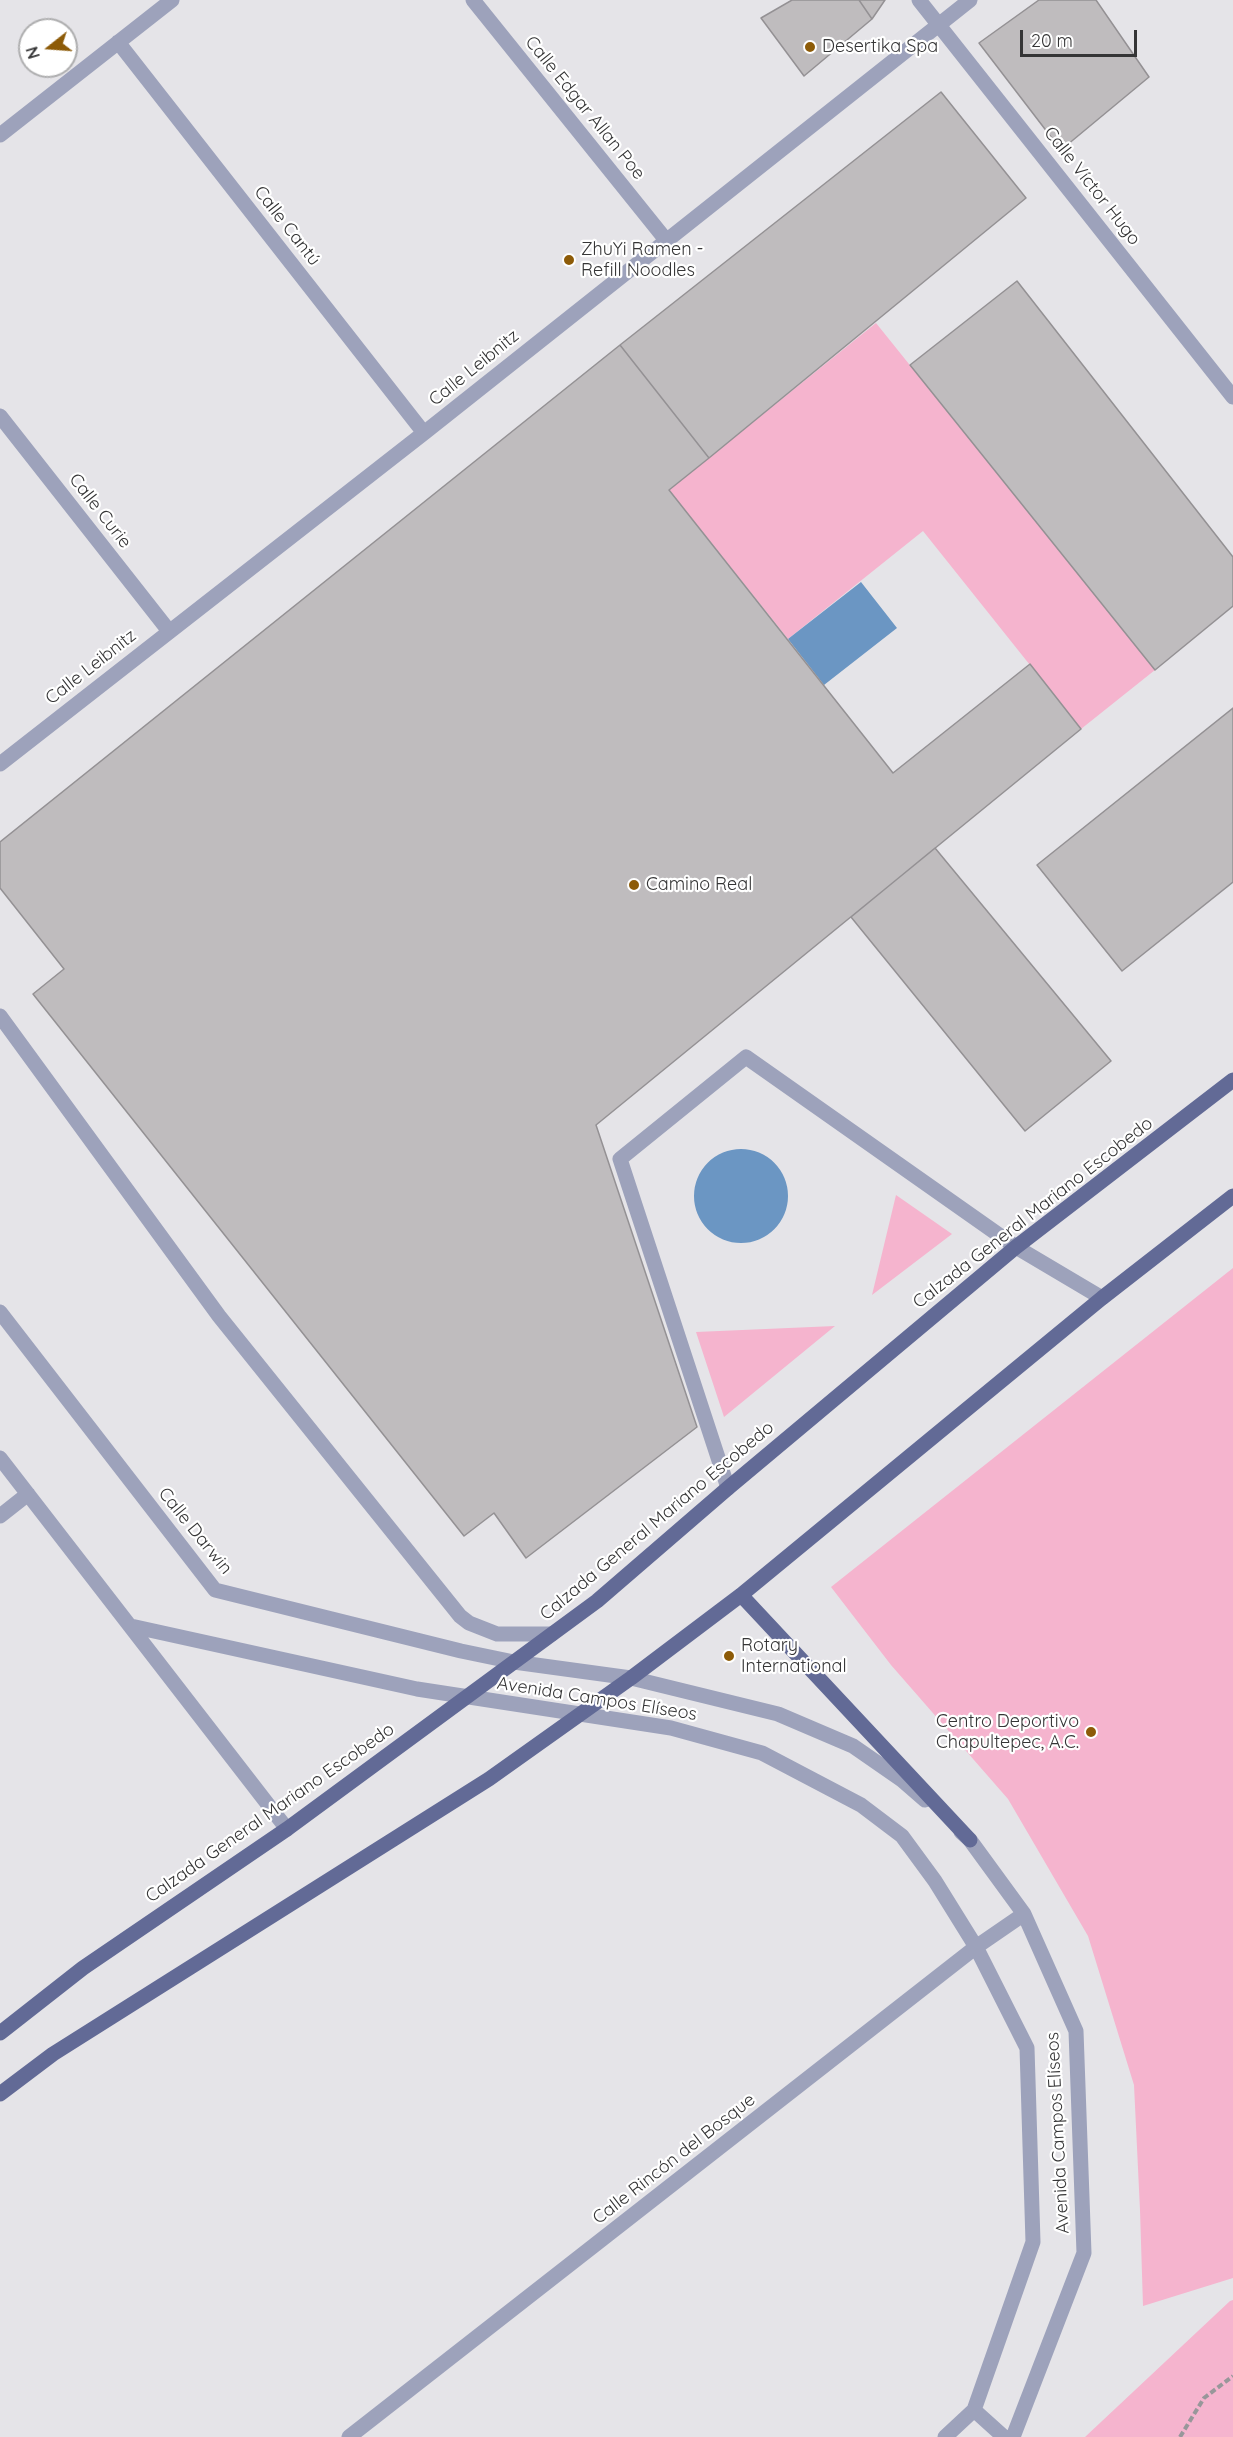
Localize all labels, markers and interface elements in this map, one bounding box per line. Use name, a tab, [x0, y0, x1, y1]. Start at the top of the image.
north arrow	[18, 18, 78, 78]
scale bar	[1023, 18, 1140, 56]
text: 20 m	[1031, 29, 1073, 52]
street label: Calle Edgar Allan Poe	[520, 32, 650, 184]
place label: Desertika Spa	[822, 36, 938, 58]
marker: Desertika Spa	[803, 40, 817, 54]
text: N	[21, 44, 44, 61]
street label: Calle Víctor Hugo	[1039, 122, 1145, 250]
street label: Calle Cantú	[249, 182, 325, 270]
place label: ZhuYi Ramen - Refill Noodles	[581, 239, 704, 282]
marker: ZhuYi Ramen - Refill Noodles	[562, 253, 576, 267]
street label: Calle Leibnitz	[425, 325, 523, 411]
street label: Calle Curie	[64, 469, 136, 553]
street label: Calle Leibnitz	[41, 625, 141, 709]
place label: Camino Real	[646, 874, 752, 896]
marker: Camino Real	[627, 878, 641, 892]
street label: Calzada General Mariano Escobedo	[909, 1113, 1157, 1313]
street label: Calzada General Mariano Escobedo	[536, 1417, 778, 1625]
street label: Calle Darwin	[153, 1483, 237, 1579]
place label: Rotary International	[741, 1635, 847, 1678]
marker: Rotary International	[722, 1649, 736, 1663]
street label: Avenida Campos Elíseos	[496, 1673, 698, 1725]
place label: Centro Deportivo Chapultepec, A.C.	[936, 1711, 1079, 1754]
street label: Calzada General Mariano Escobedo	[142, 1719, 398, 1907]
marker: Centro Deportivo Chapultepec, A.C.	[1084, 1725, 1098, 1739]
street label: Avenida Campos Elíseos	[1042, 2032, 1074, 2234]
street label: Calle Rincón del Bosque	[588, 2089, 760, 2229]

